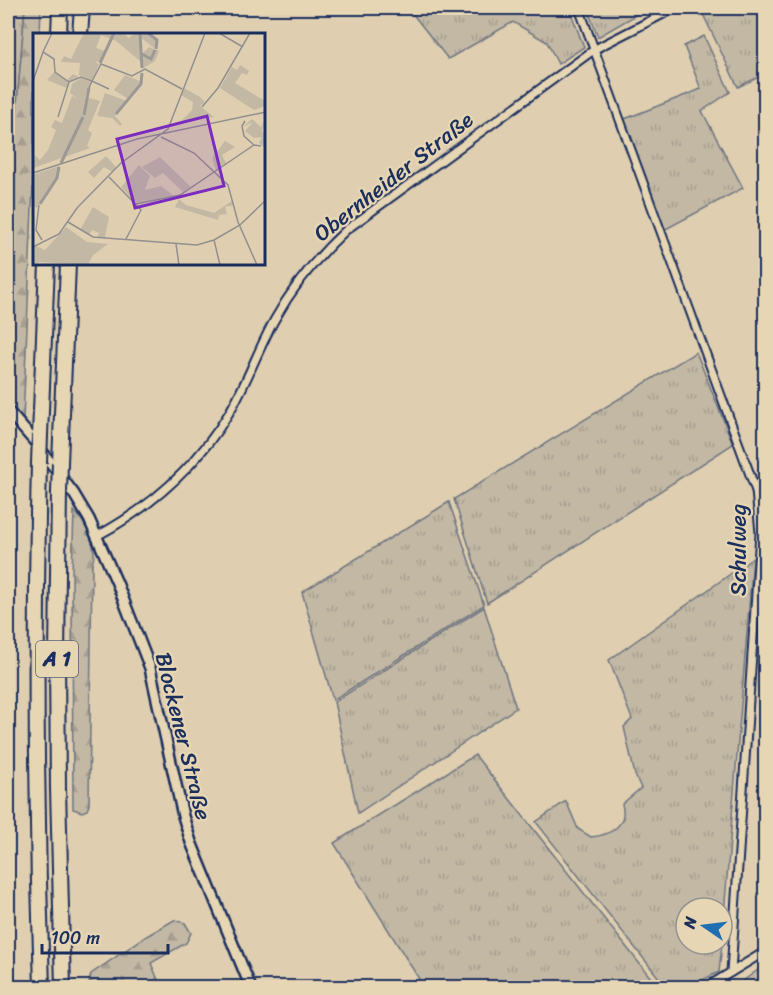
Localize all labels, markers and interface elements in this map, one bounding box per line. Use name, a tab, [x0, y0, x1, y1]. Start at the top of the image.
inset map	[33, 33, 266, 266]
street label: Obernheider Straße	[305, 101, 482, 252]
street label: Schulweg	[719, 504, 758, 596]
road number: A 1	[36, 641, 78, 677]
street label: Blockener Straße	[144, 648, 223, 824]
north arrow	[674, 896, 734, 956]
text: N	[674, 913, 706, 932]
scale bar	[42, 917, 168, 955]
text: 100 m	[51, 922, 100, 954]

